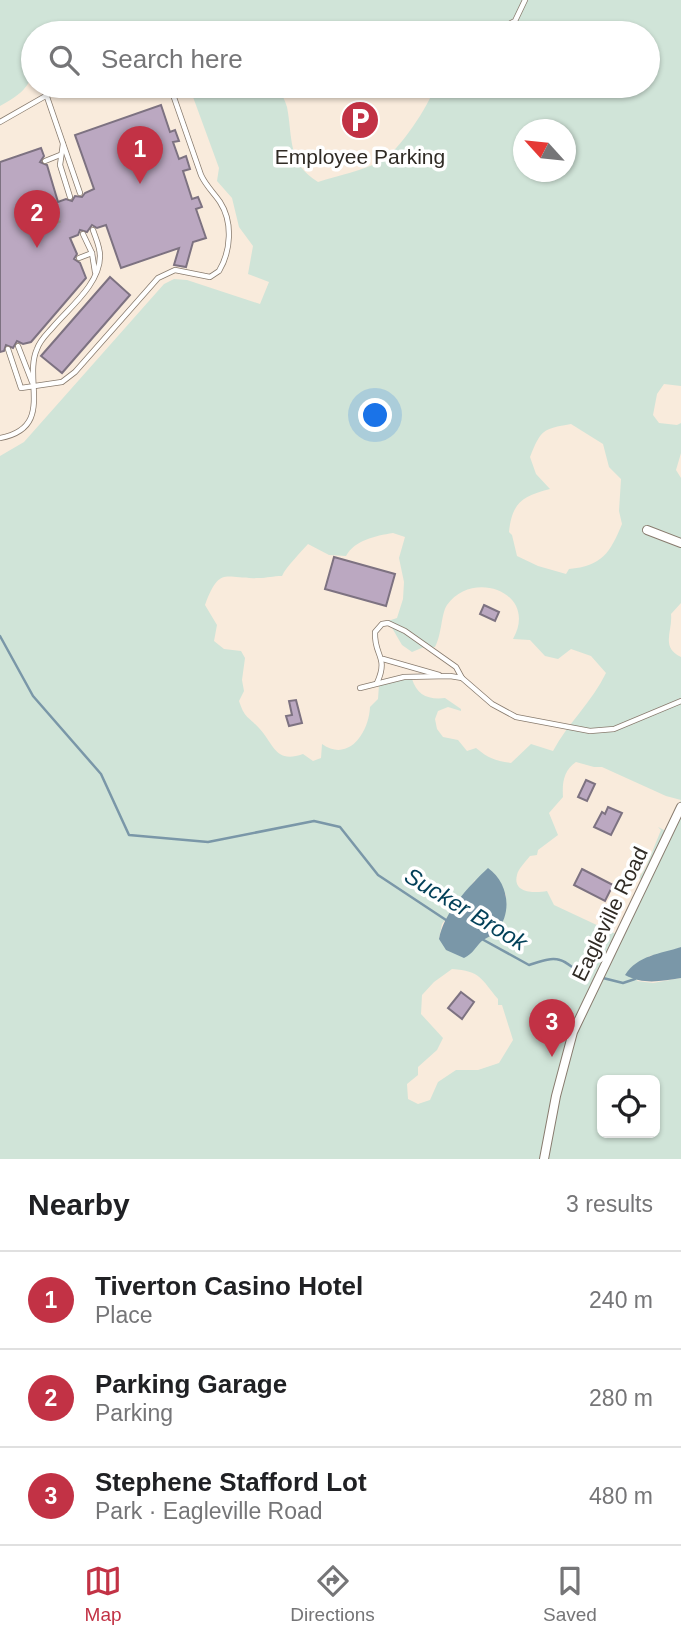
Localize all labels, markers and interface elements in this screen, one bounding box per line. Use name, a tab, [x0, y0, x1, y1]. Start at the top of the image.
search box	[21, 21, 660, 98]
icon: search	[45, 41, 83, 79]
text: Search here	[101, 44, 243, 74]
parking icon: Employee Parking	[339, 99, 381, 141]
north arrow	[513, 119, 576, 182]
pin: 1	[117, 126, 163, 184]
place label: Employee Parking	[275, 145, 445, 168]
pin: 2	[14, 190, 60, 248]
your location	[358, 398, 392, 432]
street label: Eagleville Road	[567, 843, 652, 984]
water label: Sucker Brook	[400, 862, 533, 956]
pin: 3	[529, 999, 575, 1057]
map controls	[597, 1075, 660, 1138]
button: locate	[597, 1075, 660, 1138]
text: Nearby	[28, 1188, 130, 1221]
text: 3 results	[566, 1191, 653, 1217]
text: Tiverton Casino Hotel	[95, 1271, 363, 1301]
text: 1	[45, 1287, 57, 1313]
text: 240 m	[589, 1287, 653, 1313]
text: Place	[95, 1302, 153, 1328]
text: Parking Garage	[95, 1369, 287, 1399]
text: 2	[45, 1385, 57, 1411]
text: 280 m	[589, 1385, 653, 1411]
text: Parking	[95, 1400, 173, 1426]
text: Stephene Stafford Lot	[95, 1467, 367, 1497]
text: 3	[45, 1483, 57, 1509]
text: 480 m	[589, 1483, 653, 1509]
text: Park · Eagleville Road	[95, 1498, 323, 1524]
tab: Map	[84, 1562, 122, 1626]
tab: Directions	[290, 1562, 375, 1626]
tab: Saved	[543, 1562, 597, 1626]

